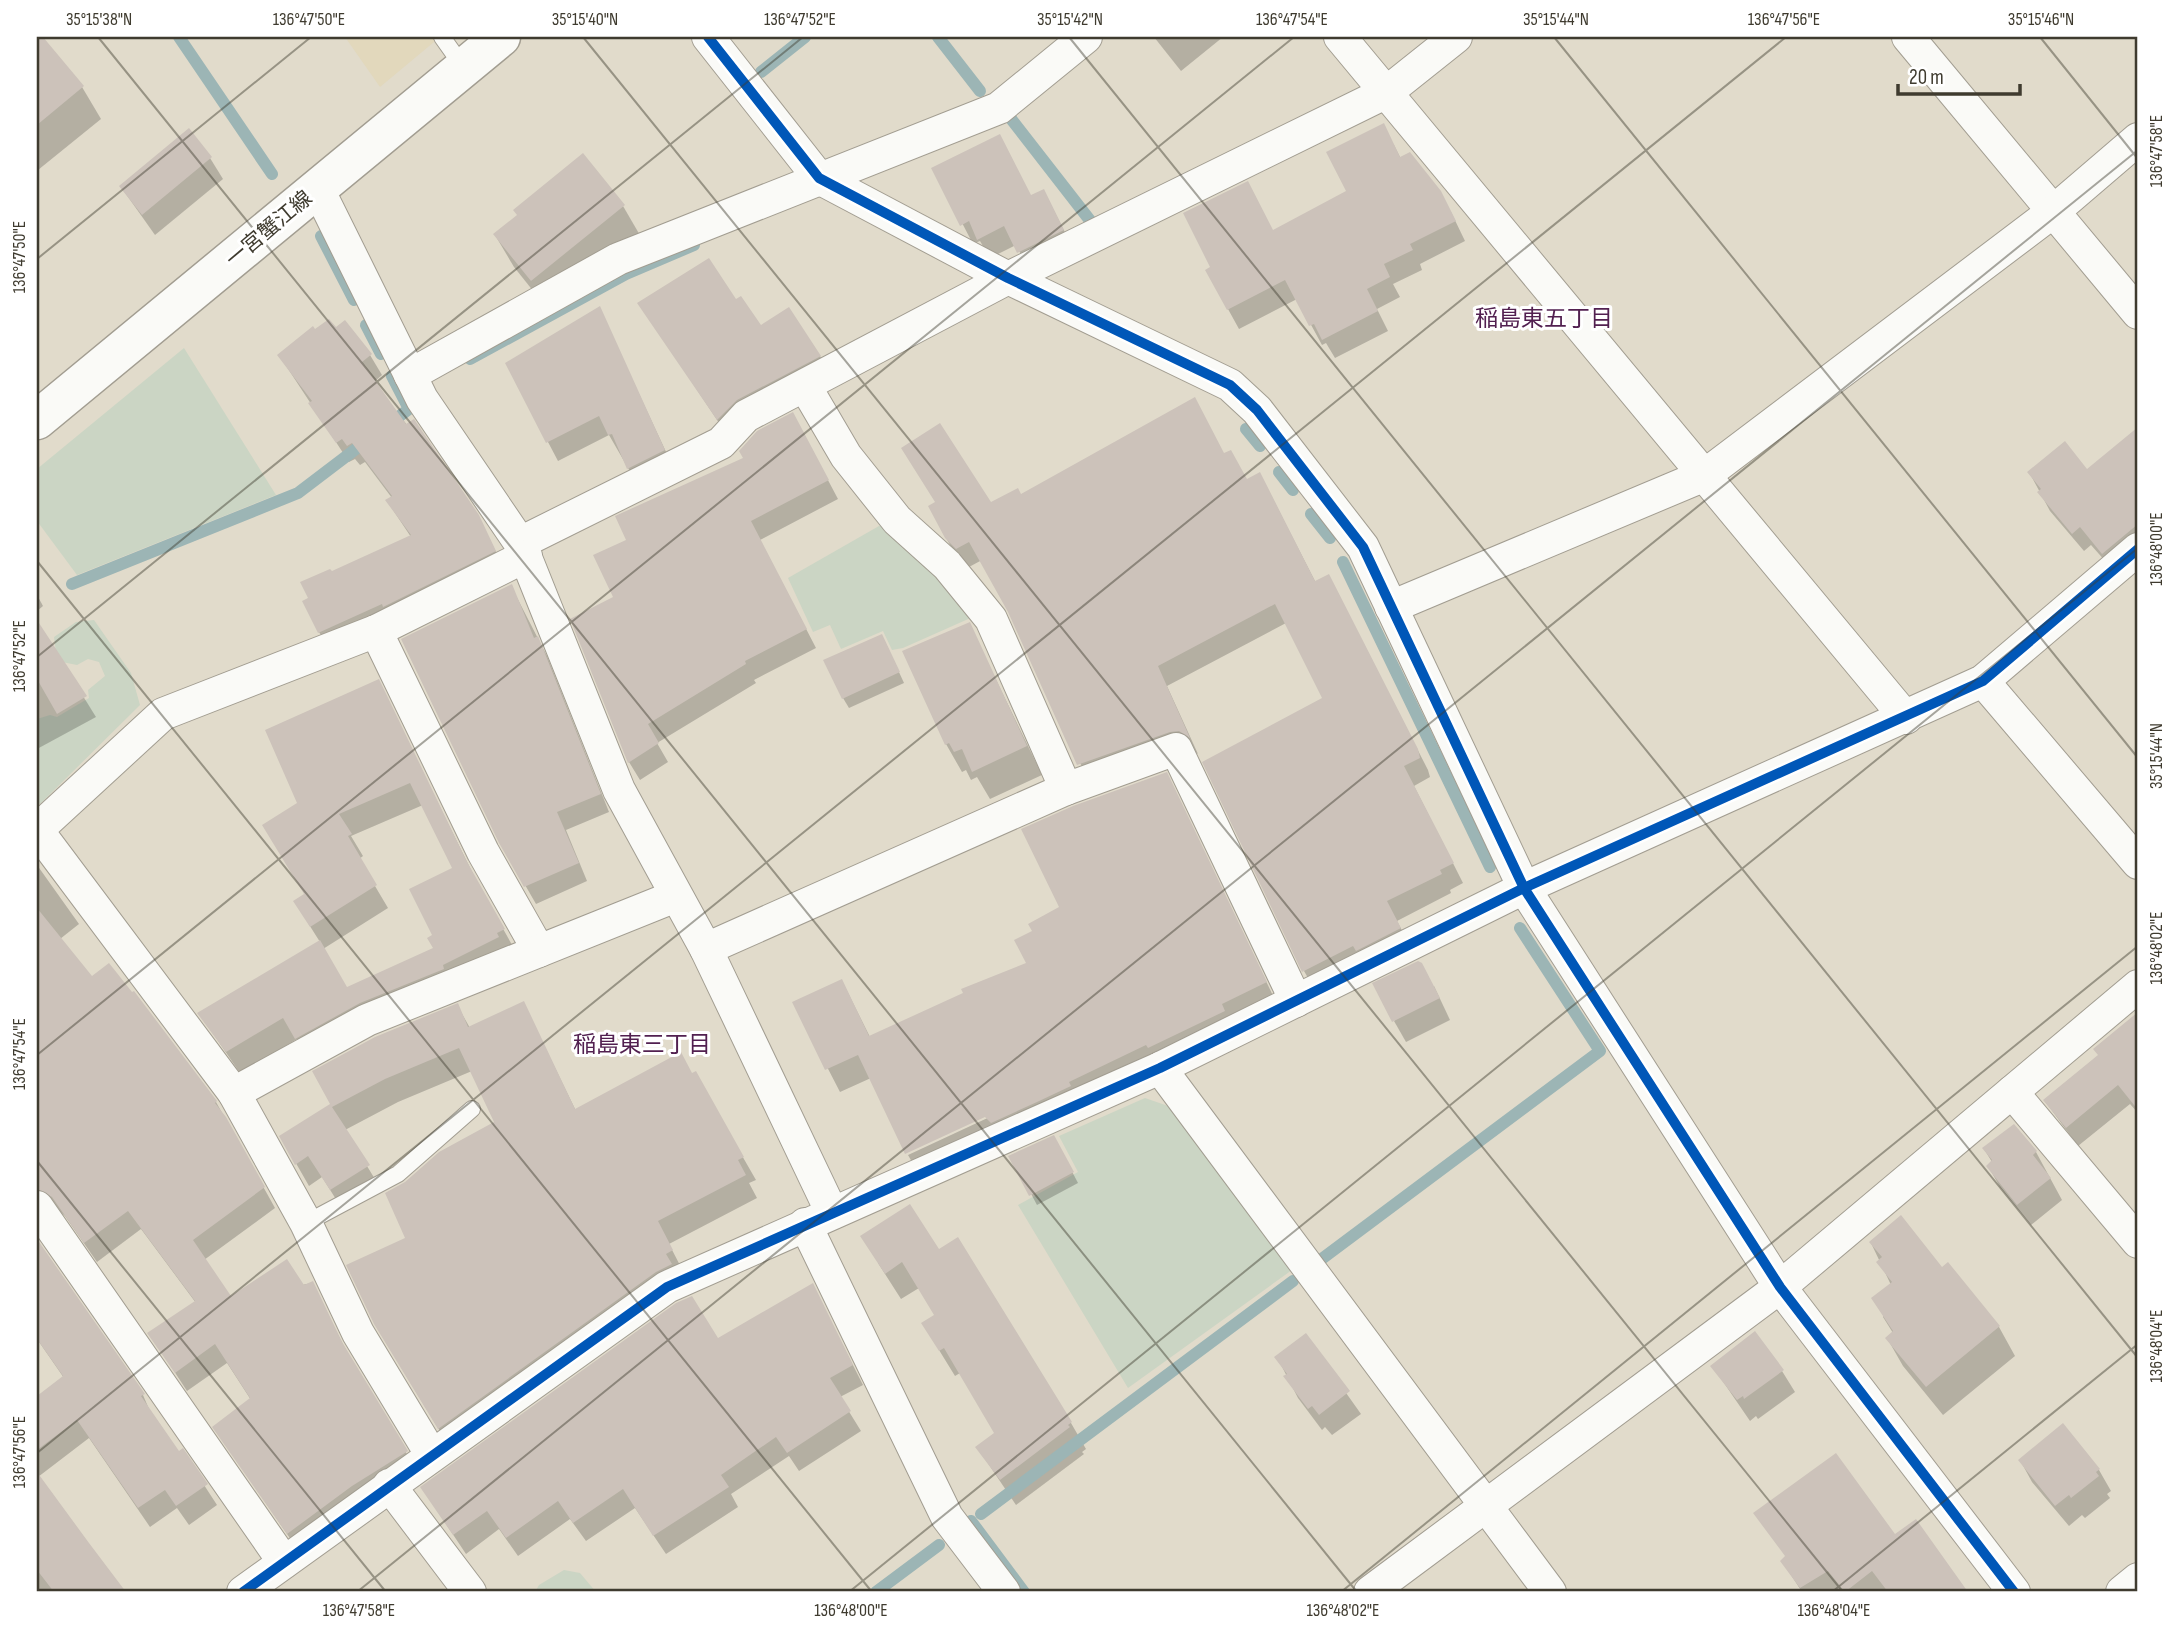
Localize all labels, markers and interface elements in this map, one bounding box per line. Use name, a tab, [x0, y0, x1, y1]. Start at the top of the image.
text: 35°15'38"N	[66, 9, 132, 30]
text: 136°47'50"E	[273, 9, 345, 30]
text: 35°15'40"N	[552, 9, 618, 30]
text: 136°47'52"E	[764, 9, 836, 30]
text: 35°15'42"N	[1037, 9, 1103, 30]
text: 136°47'54"E	[1256, 9, 1328, 30]
text: 35°15'44"N	[1523, 9, 1589, 30]
text: 136°47'56"E	[1748, 9, 1820, 30]
text: 35°15'46"N	[2008, 9, 2074, 30]
scale bar	[1898, 52, 2021, 96]
text: 20 m	[1909, 65, 1944, 90]
text: 136°47'58"E	[2146, 115, 2167, 187]
street label: 一宮蟹江線	[221, 186, 317, 272]
text: 136°47'50"E	[9, 221, 30, 293]
district label: 稲島東五丁目	[1475, 305, 1613, 333]
text: 136°48'00"E	[2146, 512, 2167, 586]
text: 136°47'52"E	[9, 620, 30, 692]
text: 35°15'44"N	[2146, 723, 2167, 789]
text: 136°48'02"E	[2146, 912, 2167, 984]
text: 136°47'54"E	[9, 1018, 30, 1090]
district label: 稲島東三丁目	[573, 1031, 711, 1059]
text: 136°48'04"E	[2146, 1309, 2167, 1383]
text: 136°47'56"E	[9, 1416, 30, 1488]
text: 136°47'58"E	[323, 1600, 395, 1621]
text: 136°48'00"E	[814, 1600, 888, 1621]
text: 136°48'02"E	[1307, 1600, 1379, 1621]
text: 136°48'04"E	[1797, 1600, 1871, 1621]

